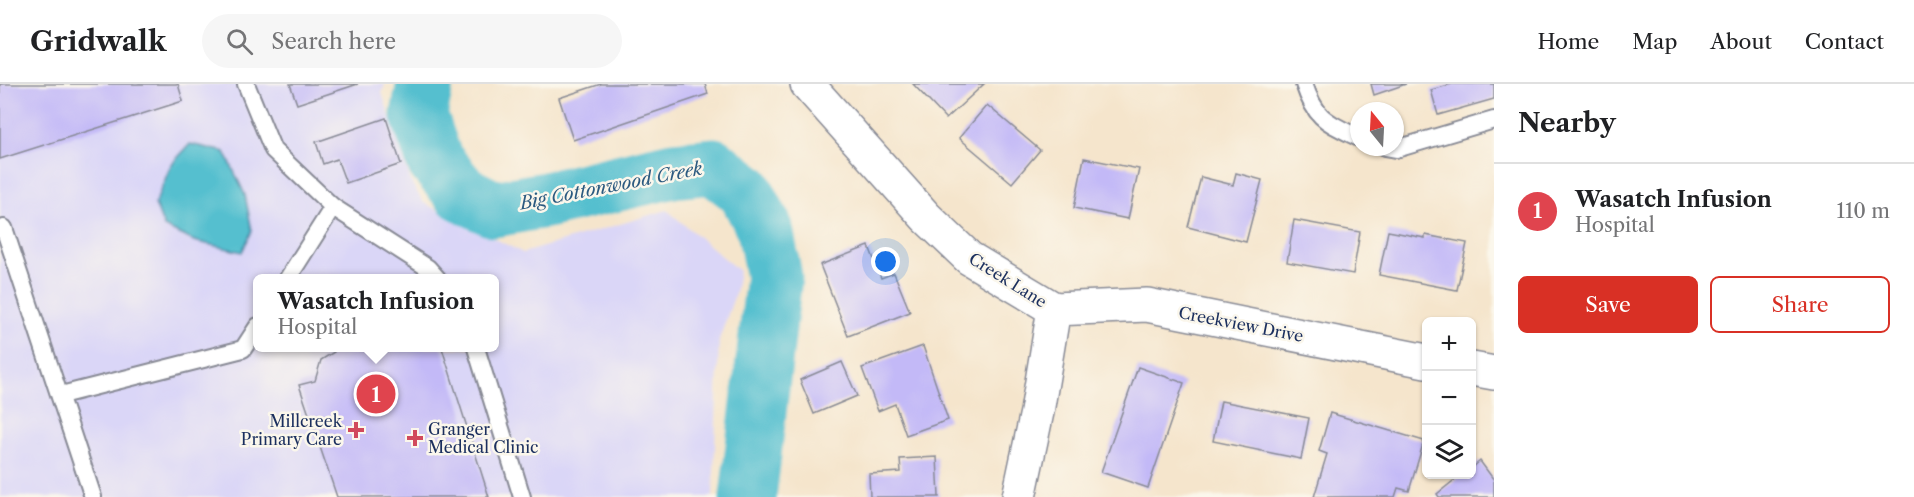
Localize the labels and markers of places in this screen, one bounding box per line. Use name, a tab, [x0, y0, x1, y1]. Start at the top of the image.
pin: 1	[356, 372, 395, 416]
place label: Millcreek Primary Care	[241, 411, 343, 449]
place label: Granger Medical Clinic	[428, 419, 538, 457]
marker: Millcreek Primary Care	[347, 421, 365, 439]
marker: Granger Medical Clinic	[406, 429, 424, 447]

